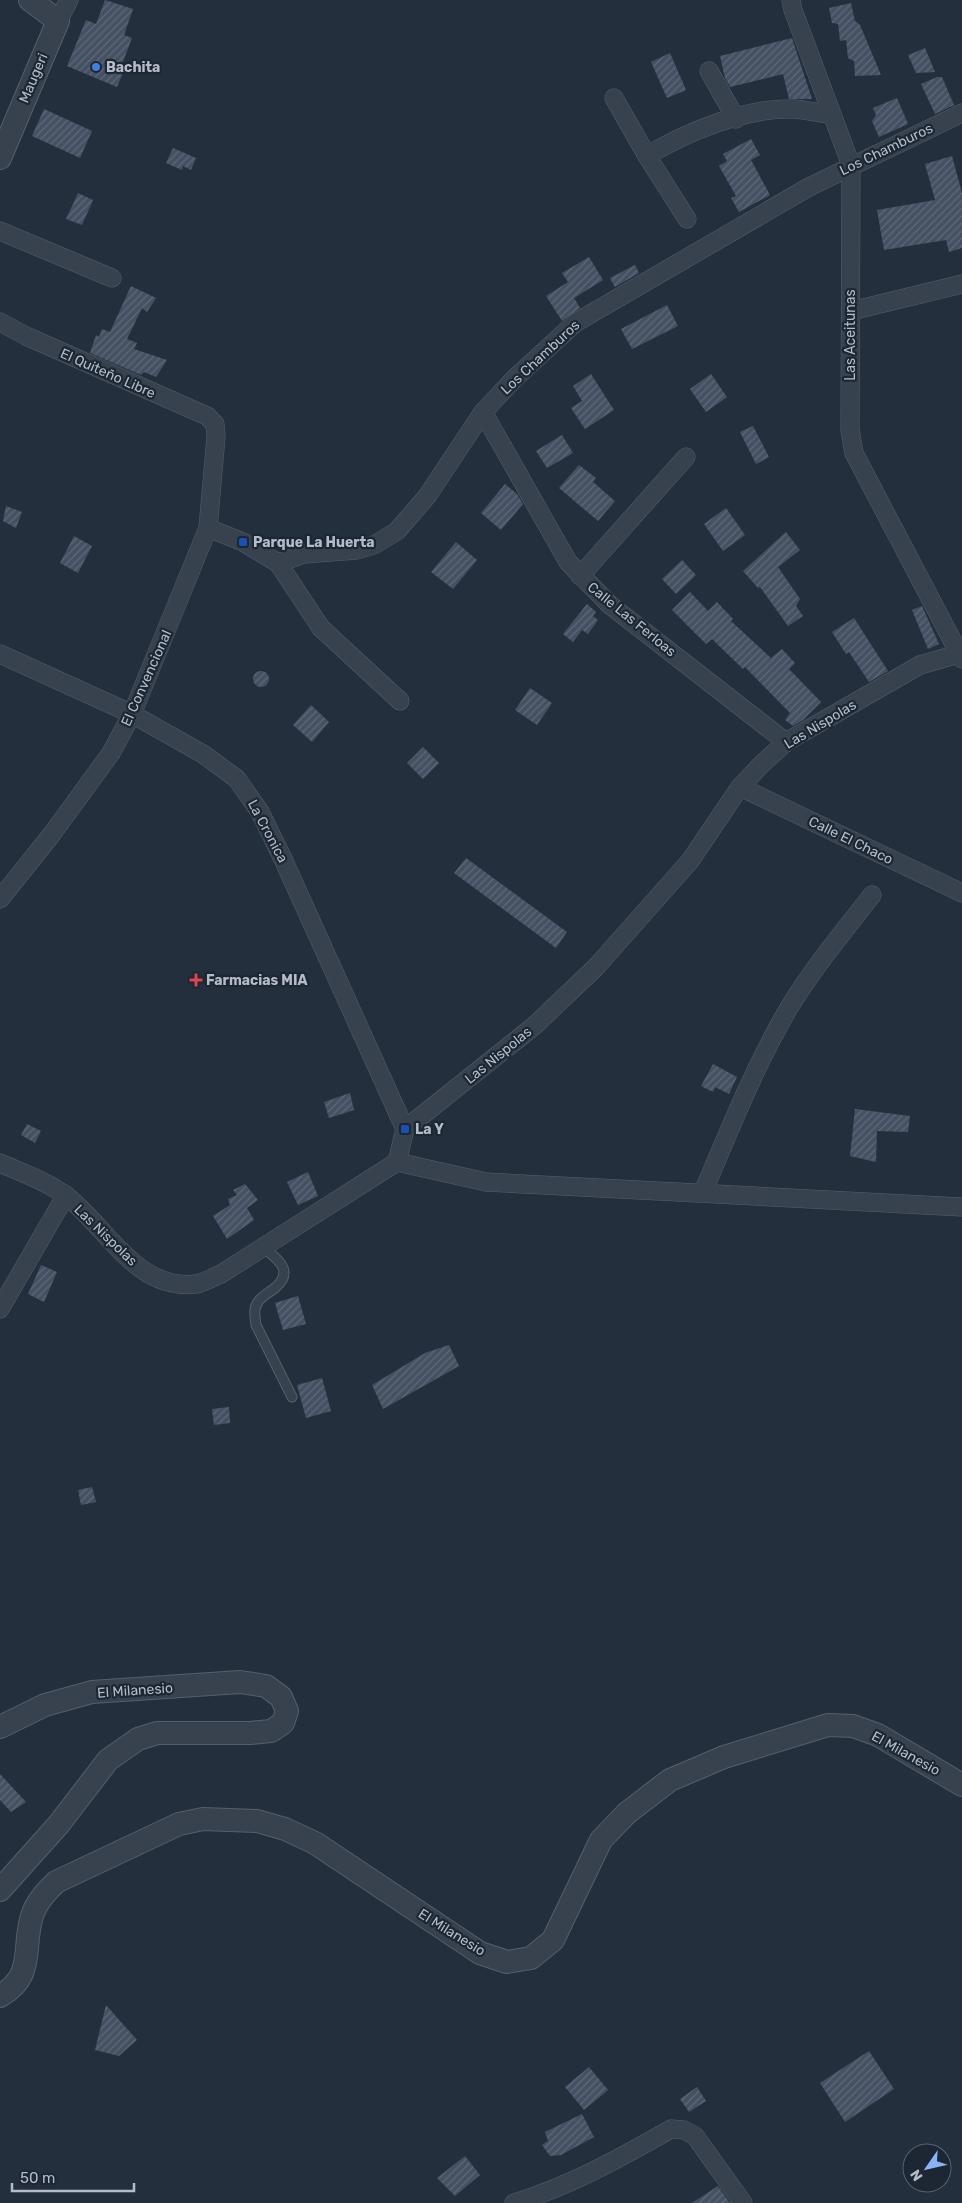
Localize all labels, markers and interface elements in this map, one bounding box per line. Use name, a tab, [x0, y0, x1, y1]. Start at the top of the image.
street label: Maugeri	[15, 51, 51, 106]
place label: Bachita	[106, 59, 160, 76]
marker: Bachita	[90, 61, 102, 73]
street label: Los Chamburos	[837, 120, 936, 179]
street label: Las Aceitunas	[842, 289, 859, 381]
street label: Los Chamburos	[497, 317, 583, 398]
street label: El Quiteño Libre	[58, 345, 158, 402]
place label: Parque La Huerta	[253, 534, 374, 551]
marker: Parque La Huerta	[237, 536, 249, 548]
street label: Calle Las Ferloas	[584, 579, 679, 660]
street label: El Convencional	[118, 627, 175, 729]
street label: Las Nispolas	[781, 696, 859, 753]
street label: La Cronica	[244, 797, 291, 866]
street label: Calle El Chaco	[806, 813, 896, 868]
place label: Farmacias MIA	[206, 972, 307, 989]
marker: Farmacias MIA	[190, 974, 202, 986]
street label: Las Nispolas	[461, 1023, 535, 1088]
place label: La Y	[415, 1121, 444, 1138]
marker: La Y	[399, 1123, 411, 1135]
street label: Las Nispolas	[71, 1201, 141, 1270]
street label: El Milanesio	[97, 1679, 173, 1702]
street label: El Milanesio	[868, 1728, 943, 1779]
street label: El Milanesio	[415, 1905, 488, 1960]
north arrow	[902, 2143, 952, 2193]
scale bar	[12, 2160, 135, 2192]
text: N	[907, 2166, 927, 2184]
text: 50 m	[20, 2169, 55, 2187]

